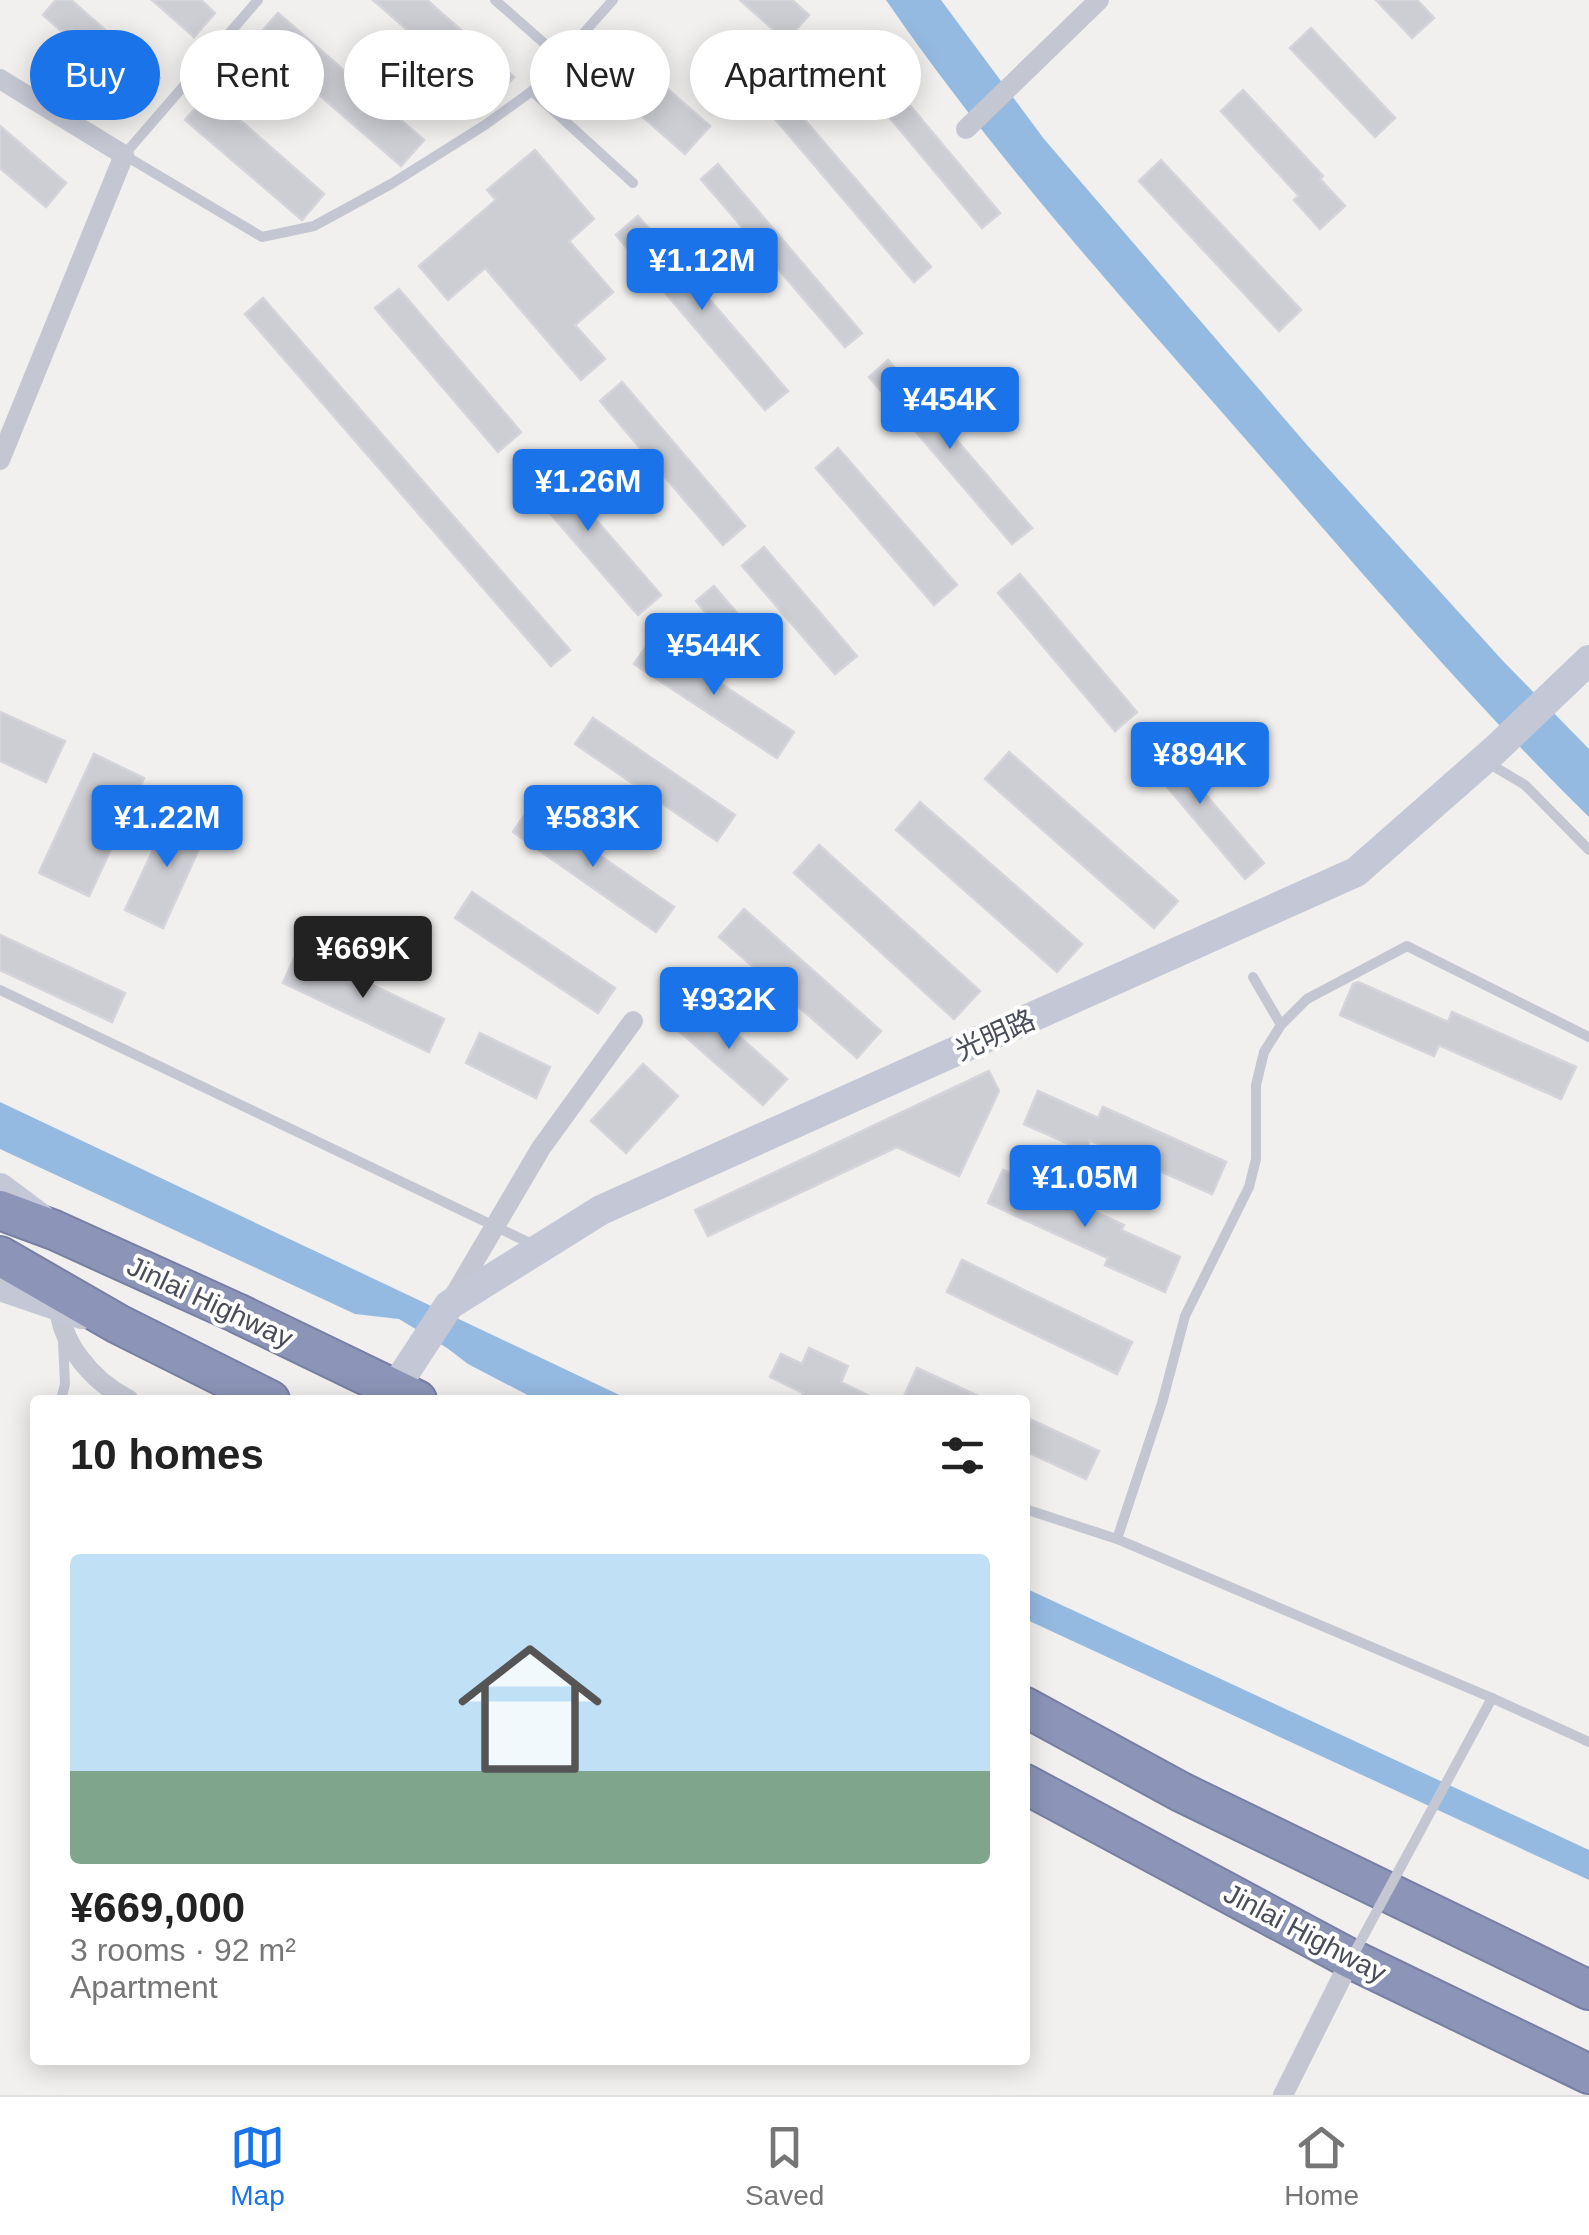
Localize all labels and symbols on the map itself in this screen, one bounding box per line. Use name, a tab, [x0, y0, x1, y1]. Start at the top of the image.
pin: ¥1.12M	[621, 228, 783, 313]
pin: ¥454K	[880, 367, 1020, 452]
pin: ¥1.26M	[507, 449, 669, 534]
pin: ¥544K	[644, 613, 784, 698]
pin: ¥894K	[1130, 722, 1270, 807]
pin: ¥1.22M	[86, 785, 248, 870]
pin: ¥583K	[523, 785, 663, 870]
pin: ¥669K	[293, 916, 433, 1001]
pin: ¥932K	[659, 967, 799, 1052]
street label: 光明路	[950, 1004, 1040, 1066]
pin: ¥1.05M	[1004, 1145, 1166, 1230]
street label: Jinlai Highway	[122, 1250, 298, 1354]
street label: Jinlai Highway	[1219, 1877, 1391, 1989]

